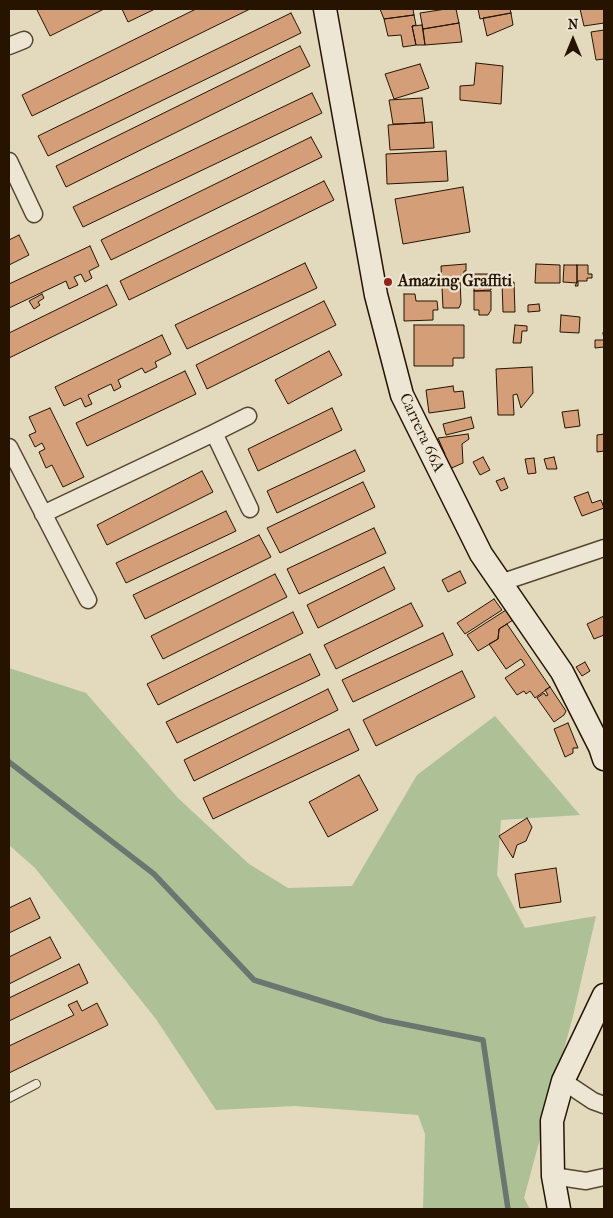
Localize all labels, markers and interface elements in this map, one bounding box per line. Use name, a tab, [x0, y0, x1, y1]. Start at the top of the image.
north arrow	[548, 15, 598, 65]
text: N	[568, 16, 578, 33]
place label: Amazing Graffiti	[398, 272, 512, 292]
marker: Amazing Graffiti	[382, 276, 394, 288]
street label: Carrera 66A	[394, 390, 448, 476]

